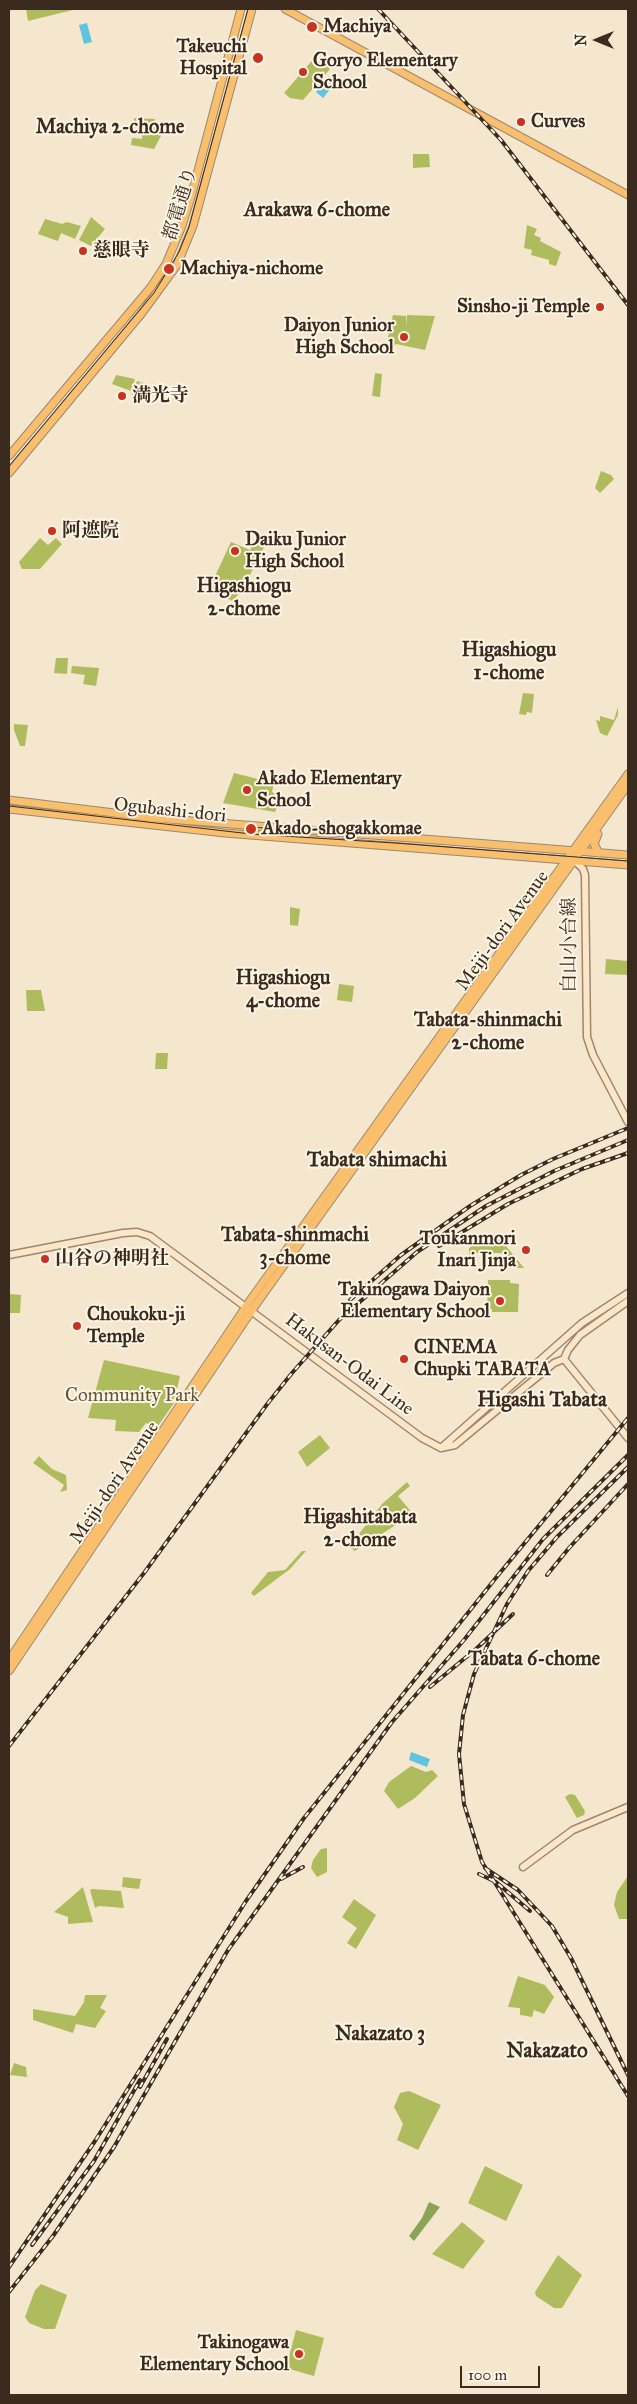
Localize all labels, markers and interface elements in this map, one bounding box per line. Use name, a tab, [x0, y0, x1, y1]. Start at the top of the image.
north arrow	[572, 15, 622, 65]
place label: Machiya	[323, 16, 391, 38]
marker: Machiya	[305, 20, 319, 34]
text: N	[573, 34, 590, 46]
place label: Takeuchi Hospital	[177, 36, 247, 80]
place label: Goryo Elementary School	[313, 50, 458, 94]
marker: Takeuchi Hospital	[251, 51, 265, 65]
marker: Goryo Elementary School	[297, 66, 309, 78]
place label: Curves	[531, 111, 585, 133]
district label: Machiya 2-chome	[36, 116, 184, 140]
marker: Curves	[515, 116, 527, 128]
street label: 都電通り	[159, 164, 203, 244]
district label: Arakawa 6-chome	[244, 199, 390, 223]
place label: 慈眼寺	[93, 240, 150, 262]
marker: 慈眼寺	[77, 245, 89, 257]
place label: Machiya-nichome	[180, 258, 323, 280]
marker: Machiya-nichome	[162, 262, 176, 276]
place label: Sinsho-ji Temple	[457, 296, 590, 318]
marker: Sinsho-ji Temple	[594, 301, 606, 313]
place label: Daiyon Junior High School	[284, 315, 394, 359]
marker: Daiyon Junior High School	[398, 331, 410, 343]
place label: 満光寺	[132, 385, 189, 407]
marker: 満光寺	[116, 390, 128, 402]
place label: 阿遮院	[62, 520, 119, 542]
marker: 阿遮院	[46, 525, 58, 537]
place label: Daiku Junior High School	[245, 529, 346, 573]
marker: Daiku Junior High School	[229, 545, 241, 557]
district label: Higashiogu 2-chome	[197, 575, 291, 622]
district label: Higashiogu 1-chome	[462, 639, 556, 686]
place label: Akado Elementary School	[257, 768, 401, 812]
marker: Akado Elementary School	[241, 784, 253, 796]
street label: Ogubashi-dori	[113, 794, 227, 828]
place label: Akado-shogakkomae	[262, 818, 422, 840]
marker: Akado-shogakkomae	[244, 822, 258, 836]
street label: Meiji-dori Avenue	[452, 867, 554, 995]
street label: 白山小台線	[559, 898, 581, 992]
district label: Higashiogu 4-chome	[236, 967, 330, 1014]
district label: Tabata-shinmachi 2-chome	[414, 1009, 562, 1056]
district label: Tabata shimachi	[307, 1148, 447, 1174]
district label: Tabata-shinmachi 3-chome	[221, 1224, 369, 1271]
place label: Toukanmori Inari Jinja	[420, 1228, 516, 1272]
marker: Toukanmori Inari Jinja	[520, 1244, 532, 1256]
place label: 山谷の神明社	[55, 1248, 169, 1270]
marker: 山谷の神明社	[39, 1253, 51, 1265]
place label: Takinogawa Daiyon Elementary School	[338, 1279, 490, 1323]
marker: Takinogawa Daiyon Elementary School	[494, 1295, 506, 1307]
place label: Choukoku-ji Temple	[87, 1304, 185, 1348]
street label: Hakusan-Odai Line	[280, 1309, 418, 1421]
marker: Choukoku-ji Temple	[71, 1320, 83, 1332]
place label: CINEMA Chupki TABATA	[414, 1337, 551, 1381]
marker: CINEMA Chupki TABATA	[398, 1353, 410, 1365]
park label: Community Park	[65, 1385, 199, 1407]
district label: Higashi Tabata	[477, 1388, 607, 1414]
street label: Meiji-dori Avenue	[66, 1417, 164, 1549]
district label: Higashitabata 2-chome	[303, 1506, 417, 1553]
district label: Tabata 6-chome	[468, 1648, 600, 1672]
district label: Nakazato 3	[335, 2023, 425, 2047]
district label: Nakazato	[506, 2039, 588, 2065]
place label: Takinogawa Elementary School	[140, 2332, 289, 2376]
marker: Takinogawa Elementary School	[293, 2348, 305, 2360]
scale bar	[462, 2356, 542, 2388]
text: 100 m	[468, 2366, 507, 2384]

